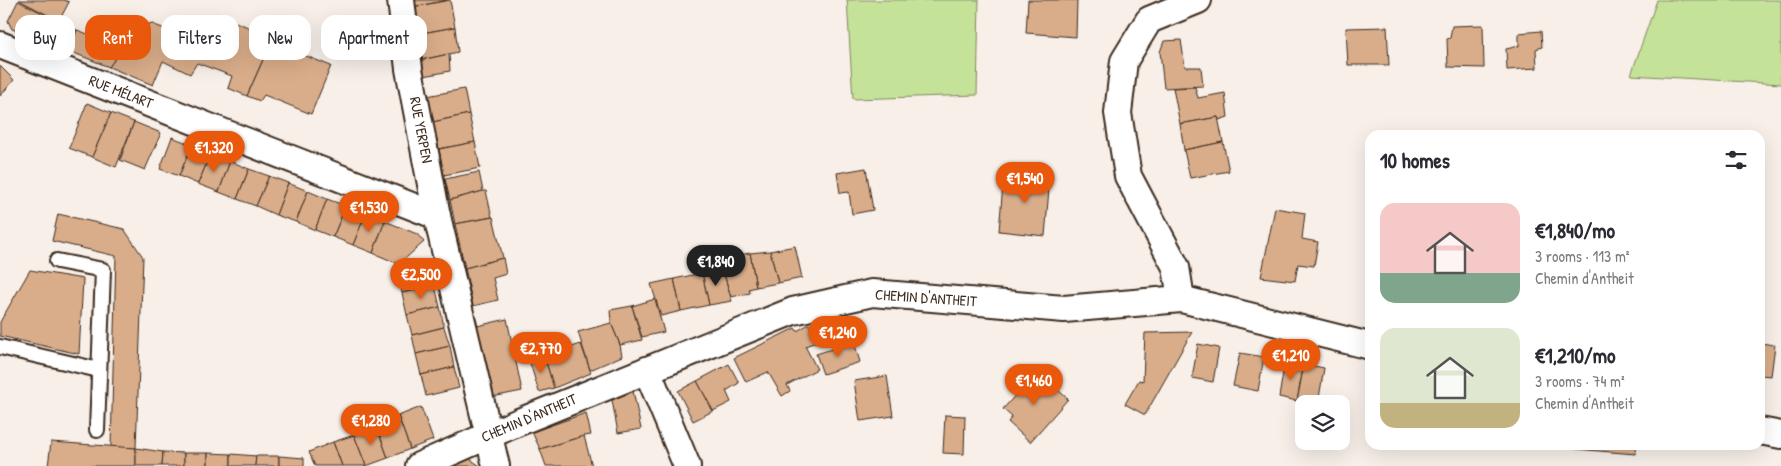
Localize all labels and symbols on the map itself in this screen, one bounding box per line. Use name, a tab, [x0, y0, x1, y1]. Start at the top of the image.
street label: RUE MÉLART	[86, 70, 157, 114]
street label: RUE YERPEN	[405, 95, 438, 165]
pin: €1,320	[173, 130, 255, 173]
pin: €1,540	[984, 162, 1066, 204]
pin: €1,530	[328, 190, 410, 233]
pin: €1,840	[675, 244, 757, 287]
pin: €2,500	[380, 258, 462, 300]
street label: CHEMIN D'ANTHEIT	[874, 283, 979, 312]
pin: €1,240	[797, 316, 879, 358]
pin: €2,770	[500, 332, 582, 374]
pin: €1,210	[1250, 338, 1332, 381]
pin: €1,460	[993, 364, 1075, 406]
street label: CHEMIN D'ANTHEIT	[478, 388, 581, 447]
pin: €1,280	[330, 404, 412, 446]

